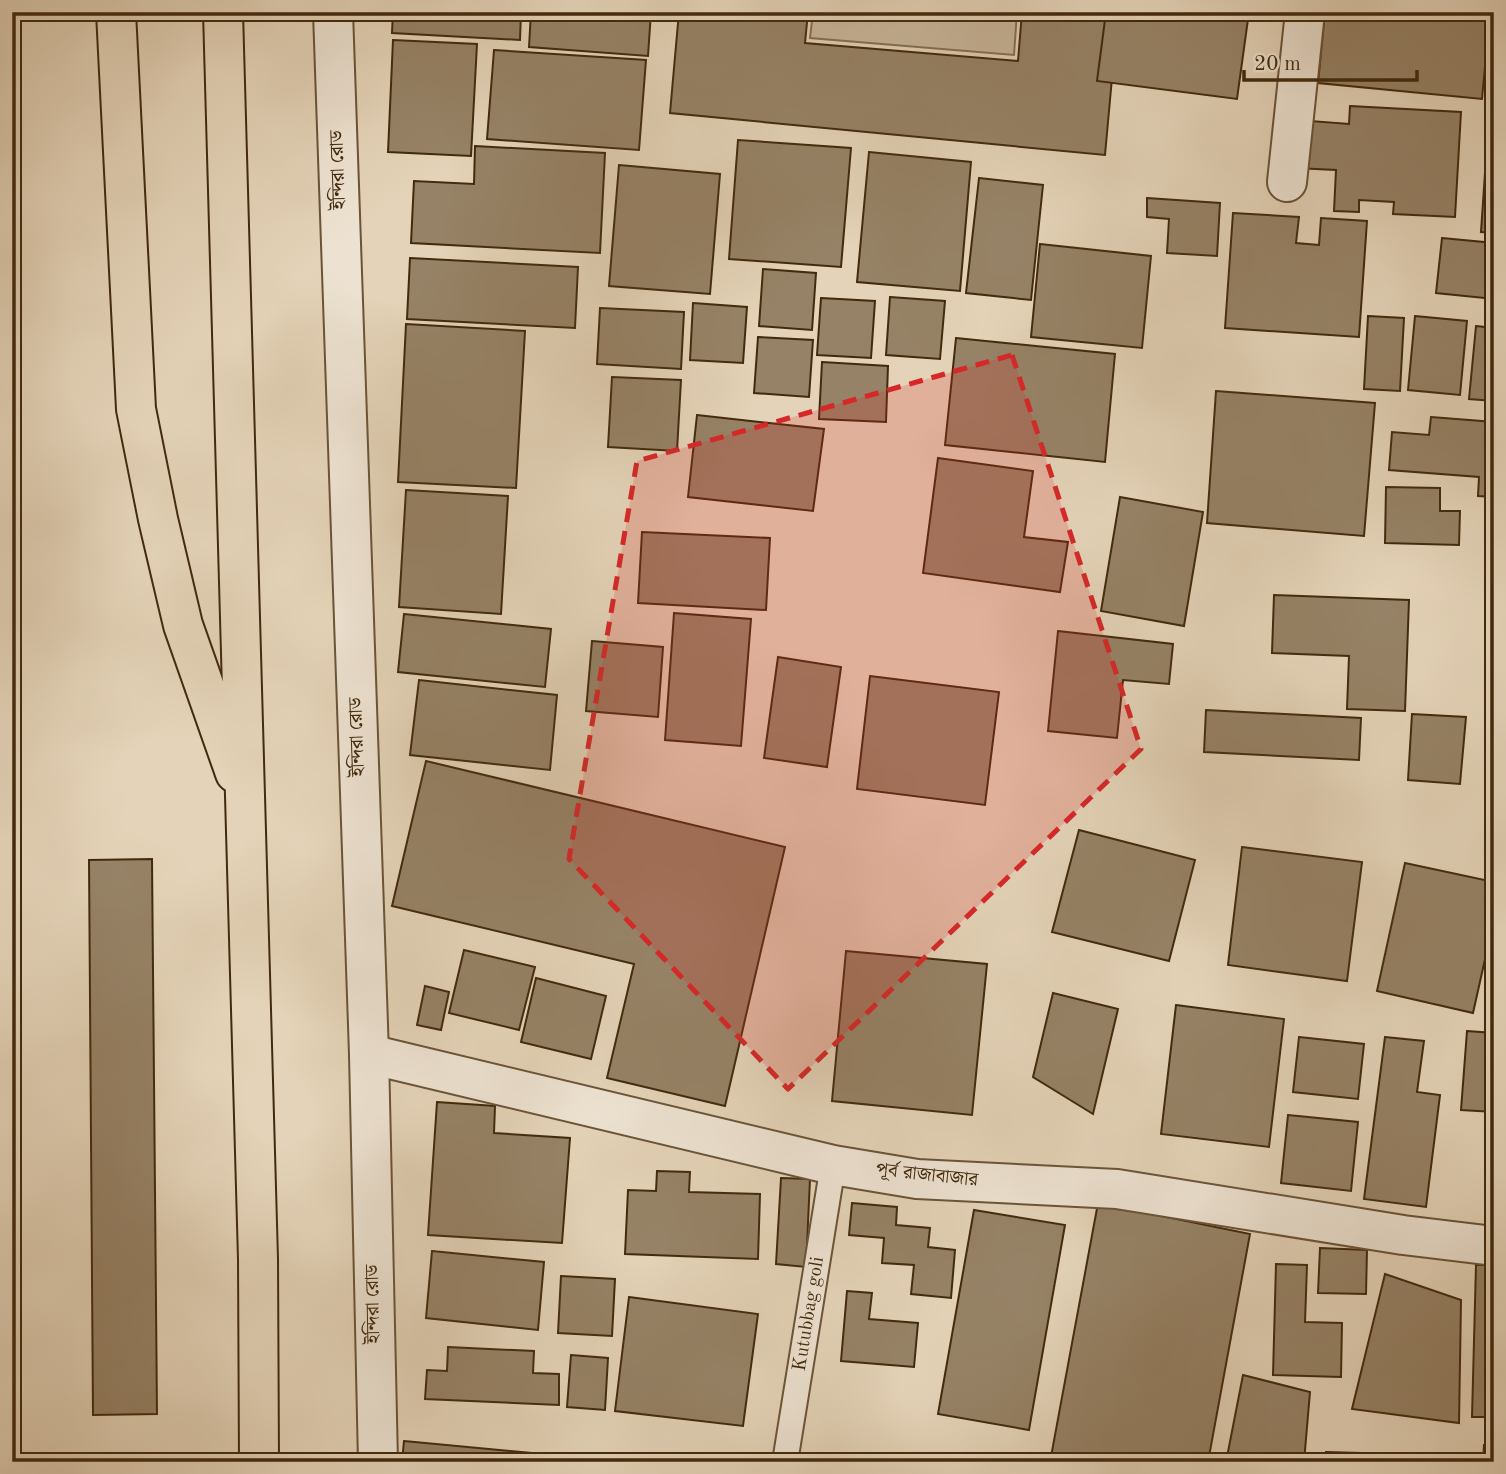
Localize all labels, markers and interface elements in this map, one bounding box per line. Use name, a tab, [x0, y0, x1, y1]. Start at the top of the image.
scale bar	[1244, 38, 1417, 82]
text: 20 m	[1254, 54, 1301, 75]
street label: ইন্দিরা রোড	[324, 129, 350, 211]
street label: ইন্দিরা রোড	[343, 696, 369, 778]
street label: পূর্ব রাজাবাজার	[875, 1158, 981, 1191]
street label: Kutubbag goli	[790, 1255, 828, 1373]
street label: ইন্দিরা রোড	[360, 1263, 384, 1345]

